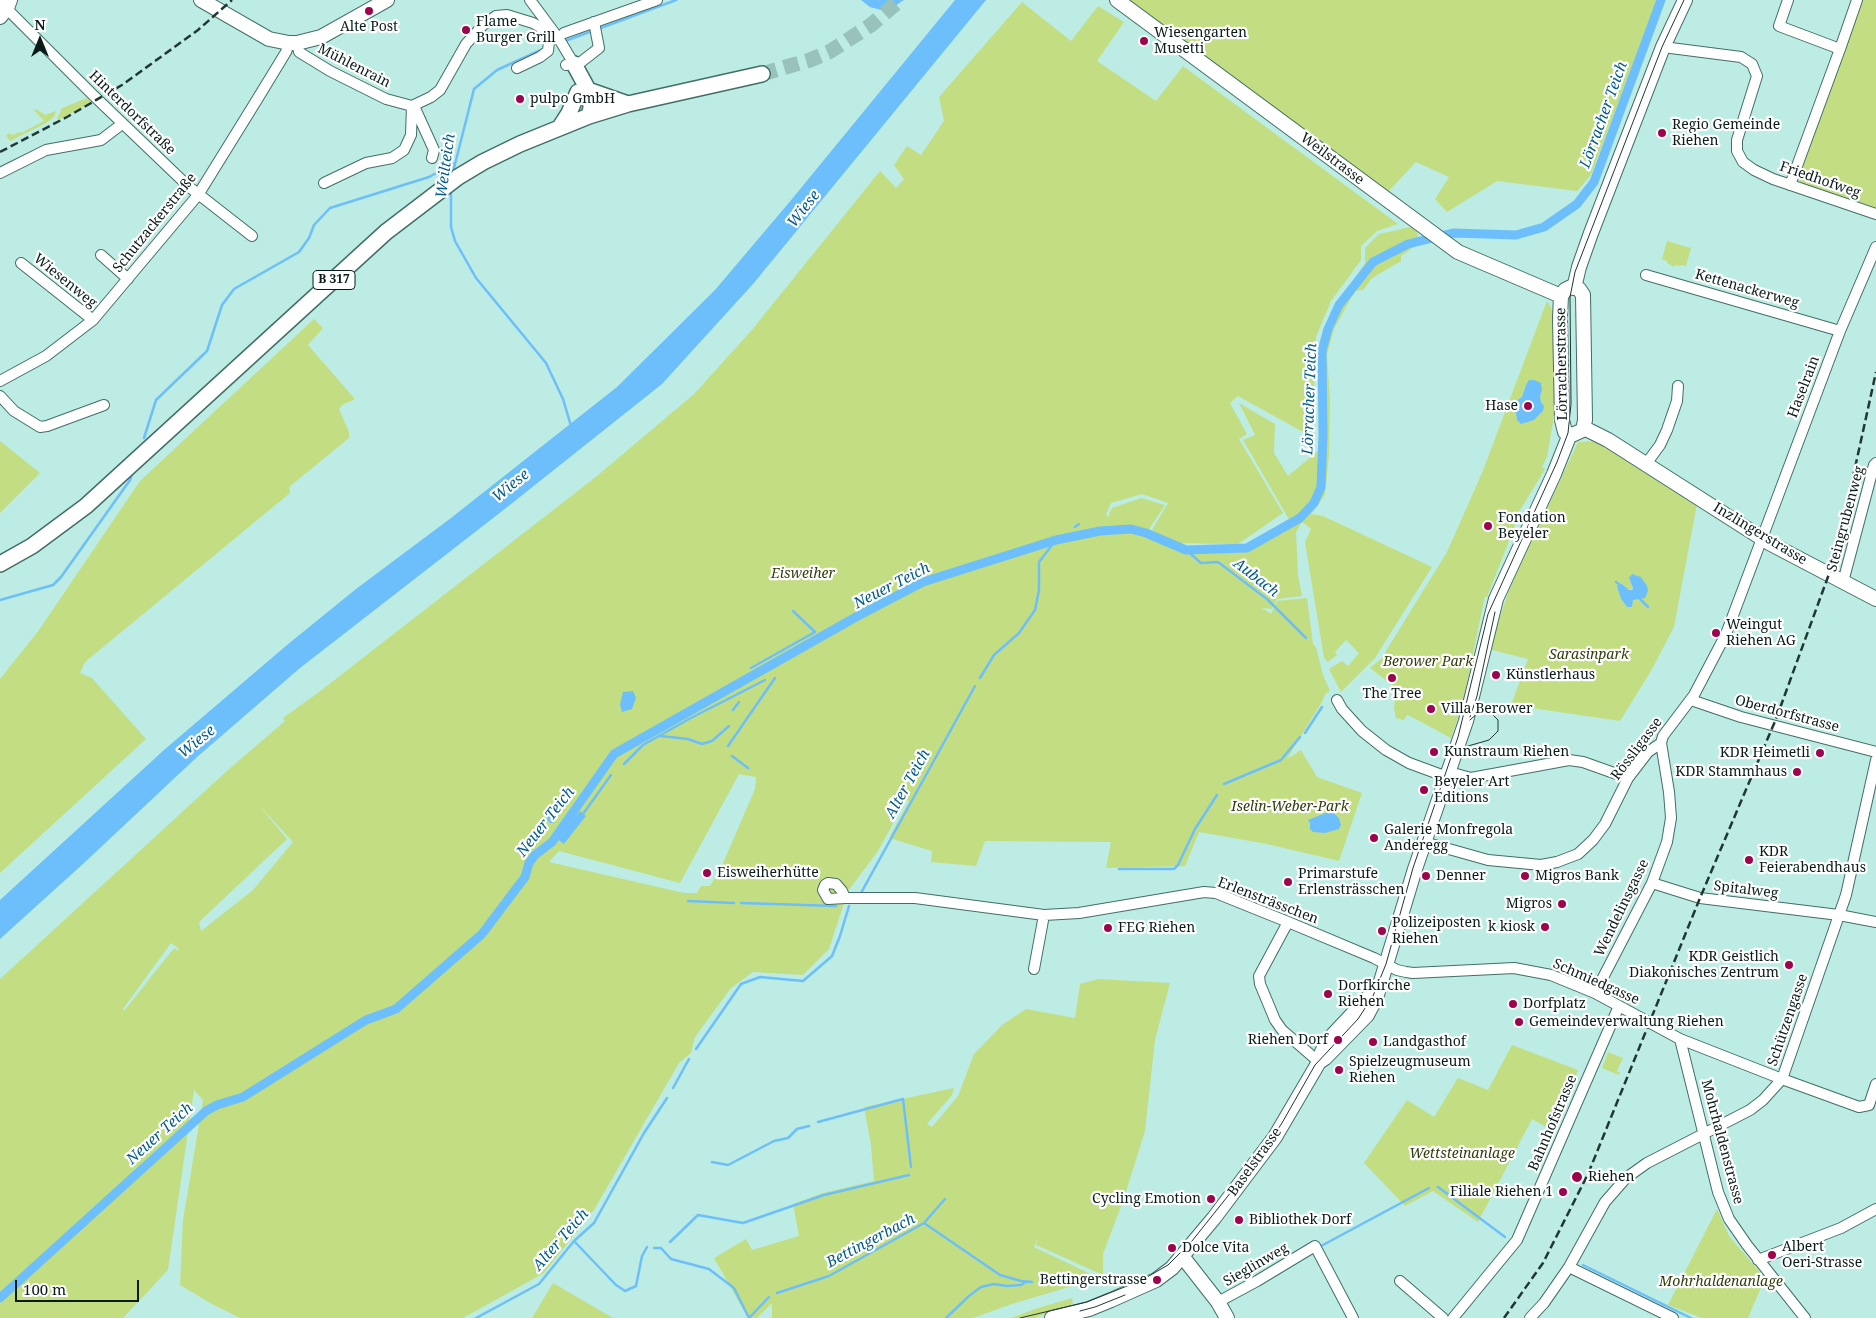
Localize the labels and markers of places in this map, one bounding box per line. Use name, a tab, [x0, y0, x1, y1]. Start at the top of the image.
marker: Alte Post	[363, 5, 375, 17]
place label: Flame Burger Grill	[476, 14, 556, 46]
place label: Alte Post	[340, 19, 398, 35]
marker: Flame Burger Grill	[460, 24, 472, 36]
place label: Wiesengarten Musetti	[1154, 25, 1247, 58]
marker: Wiesengarten Musetti	[1138, 35, 1150, 47]
place label: pulpo GmbH	[530, 91, 615, 107]
marker: pulpo GmbH	[514, 93, 526, 105]
place label: Regio Gemeinde Riehen	[1672, 117, 1780, 150]
marker: Regio Gemeinde Riehen	[1656, 127, 1668, 139]
place label: Hase	[1485, 398, 1518, 414]
marker: Hase	[1522, 400, 1534, 412]
place label: Fondation Beyeler	[1498, 510, 1566, 542]
marker: Fondation Beyeler	[1482, 520, 1494, 532]
place label: Weingut Riehen AG	[1726, 617, 1796, 650]
marker: Weingut Riehen AG	[1710, 627, 1722, 639]
place label: Künstlerhaus	[1506, 667, 1595, 683]
marker: Künstlerhaus	[1490, 669, 1502, 681]
marker: The Tree	[1386, 672, 1398, 684]
place label: The Tree	[1363, 686, 1421, 702]
place label: Villa Berower	[1441, 701, 1533, 717]
marker: Villa Berower	[1425, 703, 1437, 715]
place label: Kunstraum Riehen	[1444, 744, 1569, 760]
place label: KDR Heimetli	[1720, 745, 1810, 761]
marker: Kunstraum Riehen	[1428, 746, 1440, 758]
marker: KDR Heimetli	[1814, 747, 1826, 759]
place label: KDR Stammhaus	[1675, 764, 1787, 780]
marker: KDR Stammhaus	[1791, 766, 1803, 778]
place label: Beyeler Art Editions	[1434, 774, 1510, 806]
marker: Beyeler Art Editions	[1418, 784, 1430, 796]
place label: Galerie Monfregola Anderegg	[1384, 822, 1513, 854]
marker: Galerie Monfregola Anderegg	[1368, 832, 1380, 844]
place label: KDR Feierabendhaus	[1759, 844, 1866, 876]
marker: KDR Feierabendhaus	[1743, 854, 1755, 866]
place label: Eisweiherhütte	[717, 865, 819, 881]
place label: Primarstufe Erlensträsschen	[1298, 866, 1405, 899]
marker: Eisweiherhütte	[701, 867, 713, 879]
place label: Denner	[1436, 868, 1486, 884]
place label: Migros Bank	[1535, 868, 1619, 884]
marker: Denner	[1420, 870, 1432, 882]
marker: Migros Bank	[1519, 870, 1531, 882]
marker: Primarstufe Erlensträsschen	[1282, 876, 1294, 888]
place label: Migros	[1506, 896, 1552, 912]
marker: Migros	[1556, 898, 1568, 910]
place label: Polizeiposten Riehen	[1392, 915, 1481, 948]
place label: k kiosk	[1488, 919, 1535, 935]
place label: FEG Riehen	[1118, 920, 1195, 936]
marker: k kiosk	[1539, 921, 1551, 933]
marker: FEG Riehen	[1102, 922, 1114, 934]
marker: Polizeiposten Riehen	[1376, 925, 1388, 937]
place label: KDR Geistlich Diakonisches Zentrum	[1629, 949, 1779, 982]
marker: KDR Geistlich Diakonisches Zentrum	[1783, 959, 1795, 971]
place label: Dorfkirche Riehen	[1338, 978, 1411, 1010]
marker: Dorfkirche Riehen	[1322, 988, 1334, 1000]
place label: Dorfplatz	[1523, 996, 1586, 1012]
marker: Dorfplatz	[1507, 998, 1519, 1010]
place label: Gemeindeverwaltung Riehen	[1529, 1014, 1724, 1030]
marker: Gemeindeverwaltung Riehen	[1513, 1016, 1525, 1028]
place label: Riehen Dorf	[1248, 1032, 1328, 1048]
marker: Riehen Dorf	[1332, 1034, 1344, 1046]
place label: Landgasthof	[1383, 1034, 1466, 1050]
marker: Landgasthof	[1367, 1036, 1379, 1048]
place label: Spielzeugmuseum Riehen	[1349, 1054, 1471, 1086]
marker: Spielzeugmuseum Riehen	[1333, 1064, 1345, 1076]
place label: Riehen	[1588, 1169, 1635, 1185]
marker: Riehen	[1570, 1170, 1584, 1184]
place label: Filiale Riehen 1	[1450, 1184, 1553, 1200]
marker: Filiale Riehen 1	[1557, 1186, 1569, 1198]
place label: Cycling Emotion	[1092, 1191, 1201, 1207]
marker: Cycling Emotion	[1205, 1193, 1217, 1205]
place label: Bibliothek Dorf	[1249, 1212, 1351, 1228]
marker: Bibliothek Dorf	[1233, 1214, 1245, 1226]
place label: Albert Oeri-Strasse	[1782, 1239, 1862, 1272]
place label: Dolce Vita	[1182, 1240, 1249, 1256]
marker: Dolce Vita	[1166, 1242, 1178, 1254]
marker: Albert Oeri-Strasse	[1766, 1249, 1778, 1261]
place label: Bettingerstrasse	[1040, 1272, 1147, 1288]
marker: Bettingerstrasse	[1151, 1274, 1163, 1286]

